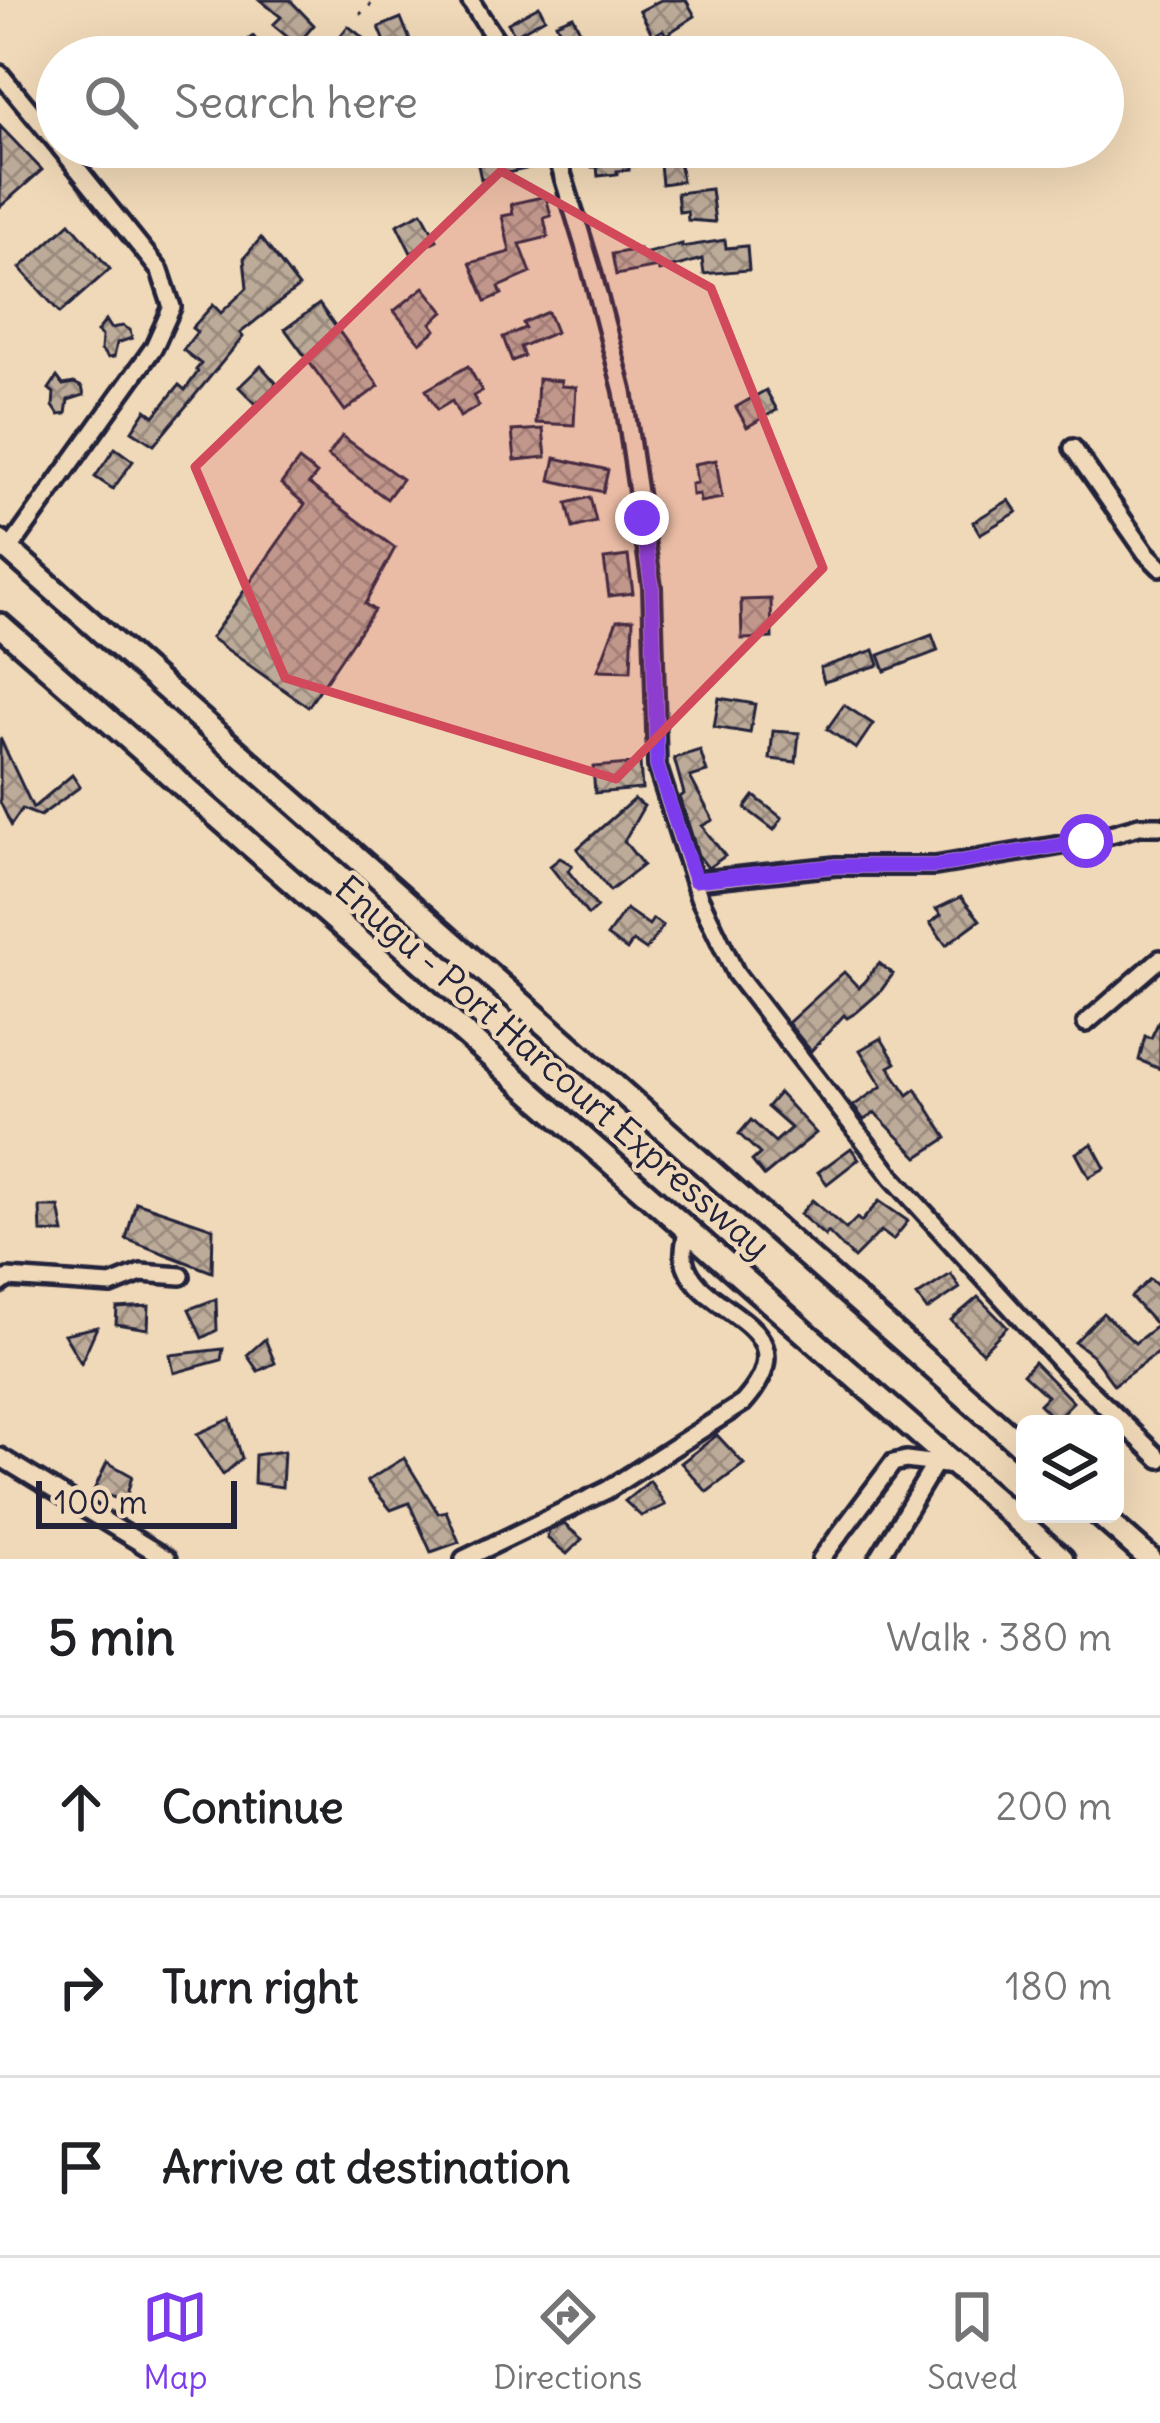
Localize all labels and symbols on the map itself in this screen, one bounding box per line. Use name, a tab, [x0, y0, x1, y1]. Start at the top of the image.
route end	[615, 491, 669, 545]
route start	[1059, 814, 1113, 868]
street label: Enugu - Port Harcourt Expressway	[326, 866, 780, 1269]
scale bar	[36, 1475, 237, 1528]

